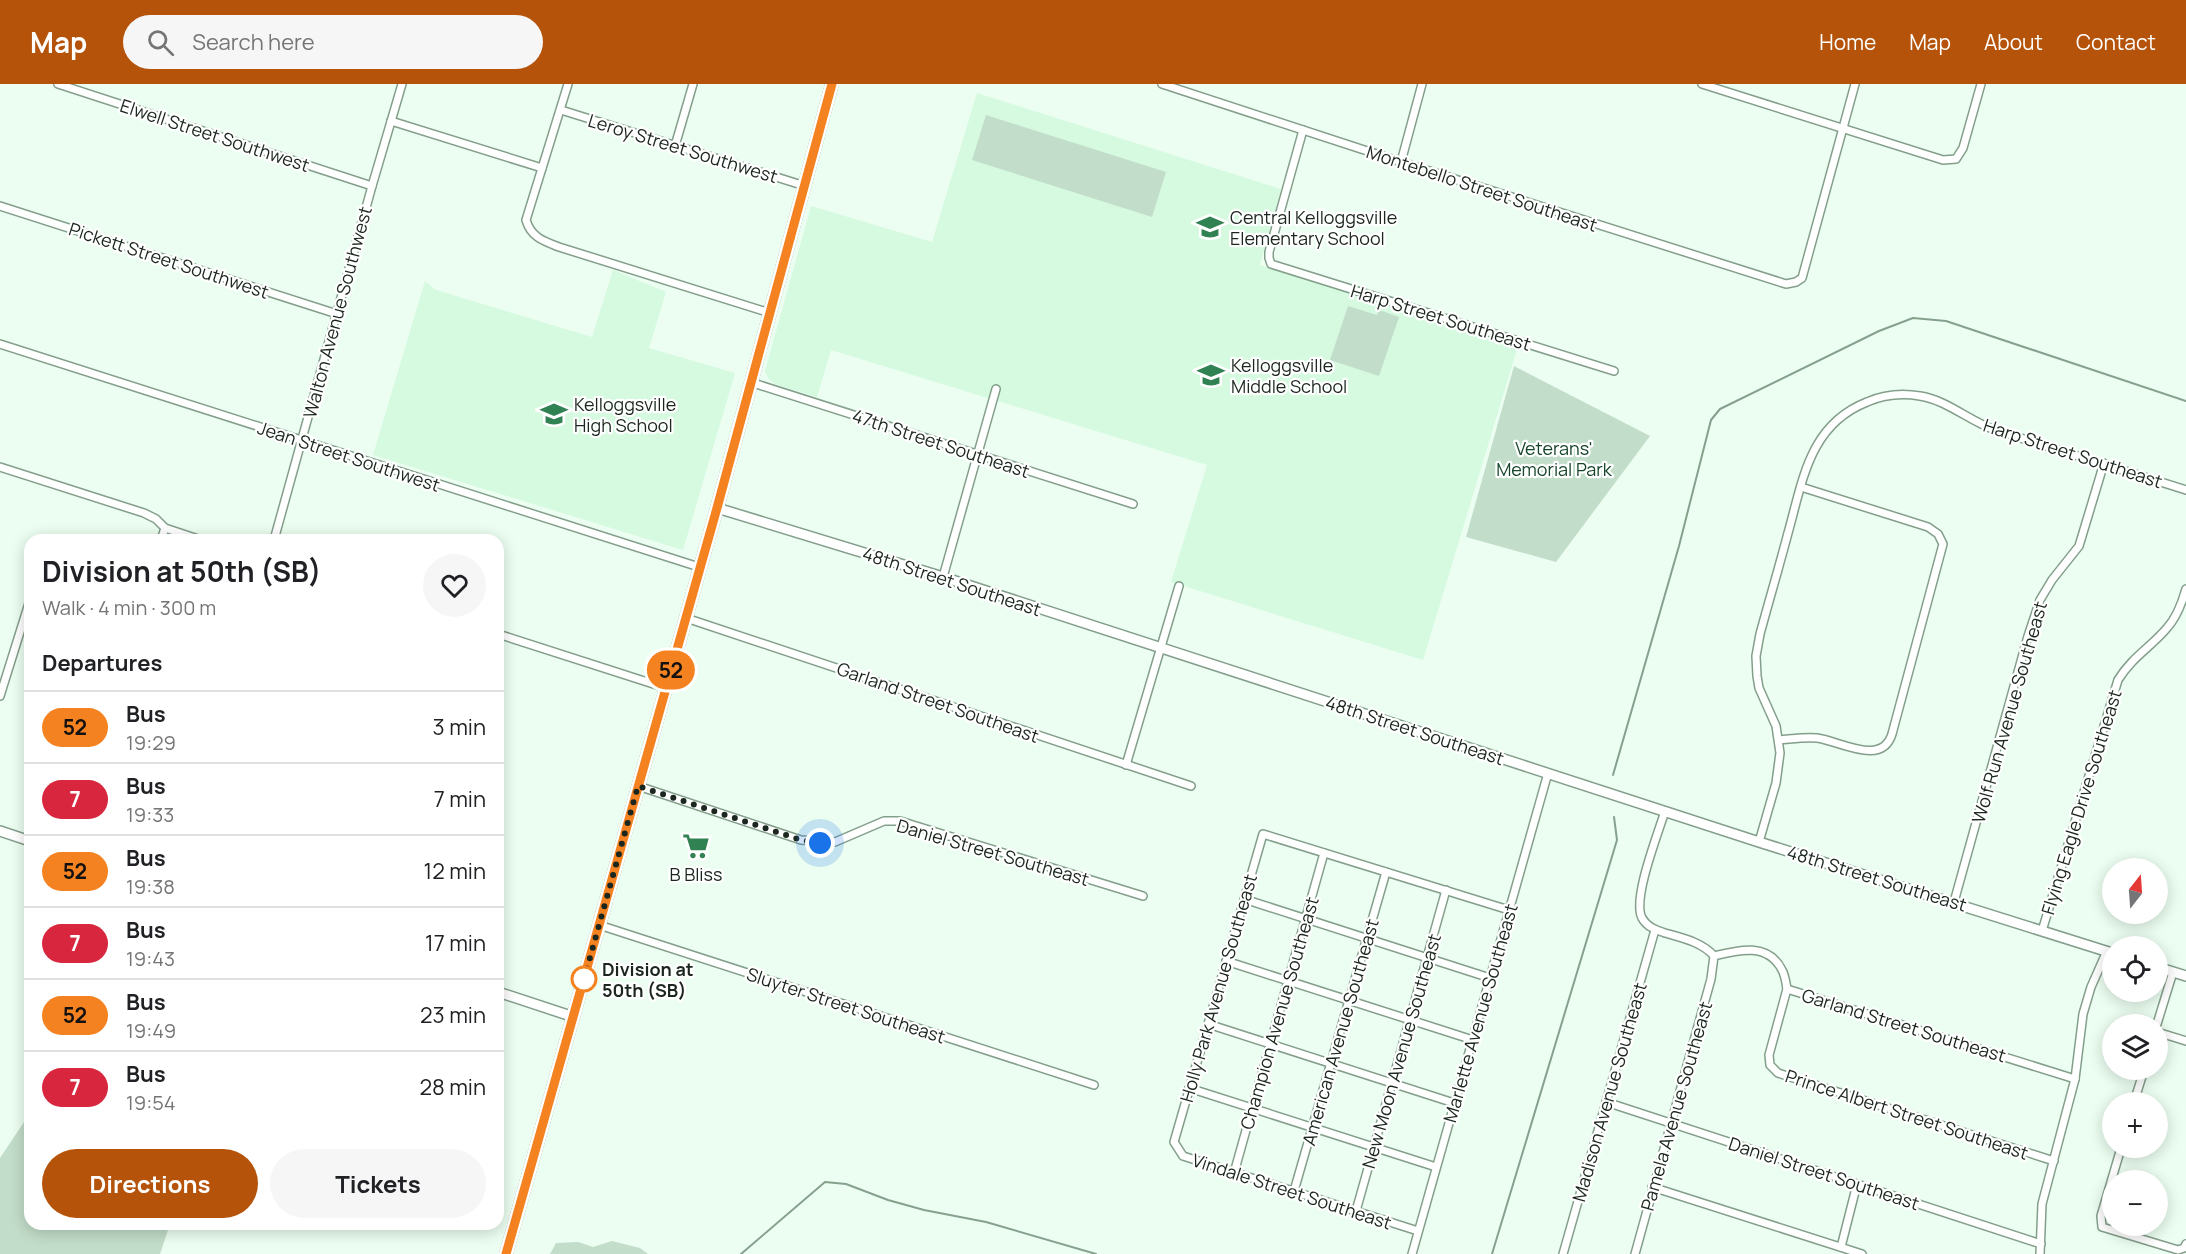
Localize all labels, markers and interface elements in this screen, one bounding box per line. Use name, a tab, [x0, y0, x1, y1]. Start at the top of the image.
search box	[123, 15, 543, 69]
text: Map	[30, 23, 87, 61]
icon: search	[144, 26, 177, 59]
text: Search here	[192, 27, 315, 57]
text: Home	[1819, 28, 1876, 56]
text: Map	[1909, 28, 1951, 56]
text: About	[1984, 28, 2043, 56]
text: Contact	[2076, 28, 2156, 56]
street label: Elwell Street Southwest	[117, 93, 313, 177]
street label: Leroy Street Southwest	[585, 108, 781, 188]
street label: Montebello Street Southeast	[1363, 139, 1601, 237]
street label: Walton Avenue Southwest	[297, 204, 377, 420]
place label: Central Kelloggsville Elementary School	[1230, 205, 1397, 250]
school or university icon: Central Kelloggsville Elementary School	[1195, 212, 1225, 242]
street label: Pickett Street Southwest	[66, 216, 272, 304]
street label: Harp Street Southeast	[1348, 278, 1534, 356]
place label: Kelloggsville Middle School	[1231, 353, 1347, 398]
school or university icon: Kelloggsville Middle School	[1196, 360, 1226, 390]
place label: Kelloggsville High School	[574, 392, 676, 437]
school or university icon: Kelloggsville High School	[539, 399, 569, 429]
street label: 47th Street Southeast	[849, 403, 1033, 483]
street label: Harp Street Southeast	[1980, 413, 2166, 493]
street label: Jean Street Southwest	[255, 415, 443, 497]
park label: Veterans' Memorial Park	[1496, 436, 1613, 481]
street label: 48th Street Southeast	[860, 541, 1044, 621]
text: Division at 50th (SB)	[42, 552, 321, 590]
button: heart	[423, 554, 486, 617]
text: Walk · 4 min · 300 m	[42, 594, 216, 621]
street label: Wolf Run Avenue Southeast	[1966, 598, 2052, 826]
text: Departures	[42, 648, 162, 678]
line badge: 52	[644, 650, 698, 690]
text: 52	[659, 656, 683, 684]
street label: Garland Street Southeast	[834, 656, 1042, 748]
street label: Flying Eagle Drive Southeast	[2035, 687, 2127, 917]
street label: 48th Street Southeast	[1323, 690, 1507, 770]
text: Bus	[126, 699, 166, 729]
text: 3 min	[433, 712, 486, 742]
text: 52	[63, 713, 87, 741]
text: 19:29	[126, 729, 176, 756]
text: Bus	[126, 771, 166, 801]
text: 7 min	[434, 784, 486, 814]
text: 7	[69, 785, 81, 813]
text: 19:33	[126, 801, 174, 828]
street label: Daniel Street Southeast	[894, 813, 1092, 891]
your location	[805, 828, 835, 858]
supermarket icon: B Bliss	[681, 831, 711, 861]
street label: 48th Street Southeast	[1784, 839, 1970, 917]
text: Bus	[126, 843, 166, 873]
text: 12 min	[424, 856, 486, 886]
text: 52	[63, 857, 87, 885]
north arrow	[2102, 858, 2168, 924]
map controls	[2102, 858, 2168, 1236]
place label: B Bliss	[670, 862, 722, 886]
street label: Holly Park Avenue Southeast	[1174, 871, 1262, 1105]
text: 19:38	[126, 873, 175, 900]
street label: Champion Avenue Southeast	[1234, 894, 1324, 1132]
street label: Marlette Avenue Southeast	[1437, 901, 1523, 1125]
text: Bus	[126, 915, 166, 945]
street label: American Avenue Southeast	[1296, 916, 1384, 1148]
text: 17 min	[425, 928, 486, 958]
text: 7	[69, 929, 81, 957]
street label: New Moon Avenue Southeast	[1356, 931, 1446, 1171]
button: locate	[2102, 936, 2168, 1002]
text: 19:43	[126, 945, 175, 972]
place label: Division at 50th (SB)	[602, 957, 694, 1002]
street label: Sluyter Street Southeast	[744, 962, 948, 1048]
marker: Division at 50th (SB)	[571, 966, 597, 992]
street label: Madison Avenue Southeast	[1566, 980, 1652, 1204]
street label: Garland Street Southeast	[1799, 983, 2009, 1067]
text: Bus	[126, 987, 166, 1017]
street label: Pamela Avenue Southeast	[1635, 999, 1717, 1213]
text: 23 min	[420, 1000, 486, 1030]
text: 52	[63, 1001, 87, 1029]
button: layers	[2102, 1014, 2168, 1080]
text: 19:49	[126, 1017, 176, 1044]
text: Bus	[126, 1059, 166, 1089]
street label: Prince Albert Street Southeast	[1783, 1063, 2031, 1165]
text: 28 min	[419, 1072, 486, 1102]
text: 7	[69, 1073, 81, 1101]
text: 19:54	[126, 1089, 176, 1116]
button: +	[2102, 1092, 2168, 1158]
street label: Daniel Street Southeast	[1726, 1131, 1922, 1215]
street label: Vindale Street Southeast	[1189, 1147, 1395, 1235]
button: Directions	[42, 1149, 258, 1218]
button: Tickets	[270, 1149, 486, 1218]
button: −	[2102, 1170, 2168, 1236]

